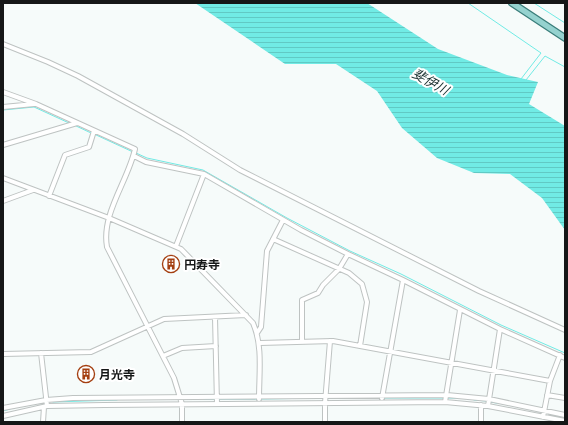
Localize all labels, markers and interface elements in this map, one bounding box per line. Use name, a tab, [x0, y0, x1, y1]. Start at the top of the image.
water label: 斐伊川	[409, 63, 454, 100]
building icon: 円寿寺	[161, 254, 181, 274]
place label: 円寿寺	[184, 255, 220, 273]
building icon: 月光寺	[76, 364, 96, 384]
place label: 月光寺	[99, 365, 135, 383]

